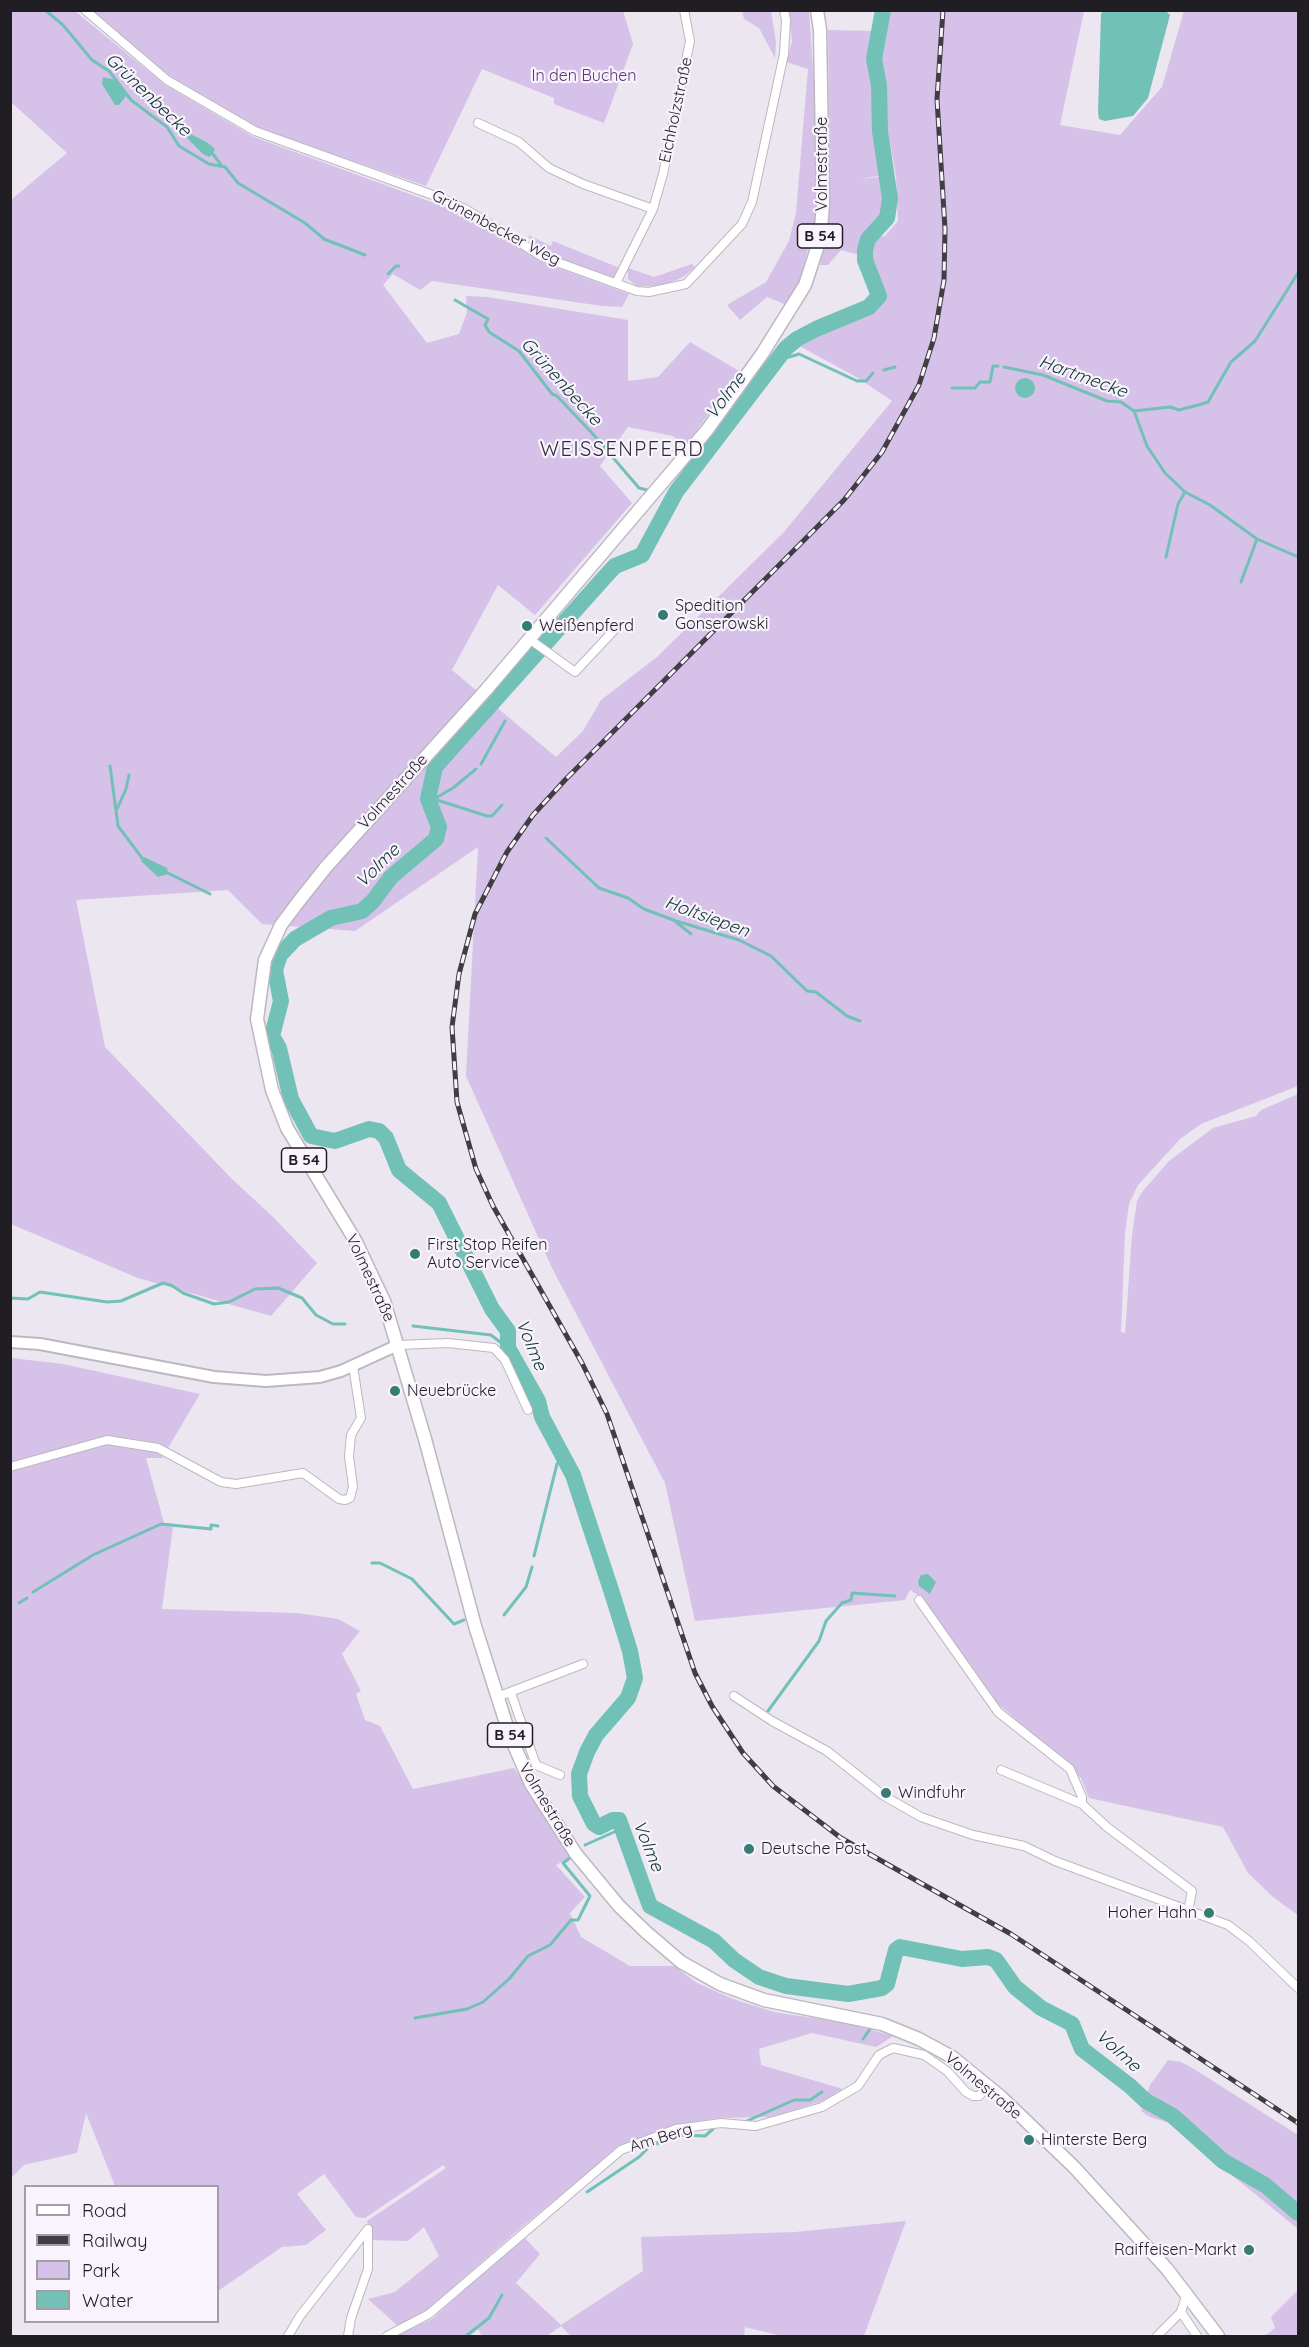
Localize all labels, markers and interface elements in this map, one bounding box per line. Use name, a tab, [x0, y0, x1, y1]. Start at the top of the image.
water label: Grünenbecke	[101, 49, 195, 141]
street label: Eichholzstraße	[655, 56, 697, 164]
park label: In den Buchen	[531, 66, 637, 86]
street label: Volmestraße	[812, 117, 832, 211]
street label: Grünenbecker Weg	[428, 186, 564, 270]
road number: B 54	[798, 224, 842, 248]
water label: Grünenbecke	[516, 334, 606, 430]
water label: Hartmecke	[1036, 351, 1130, 403]
water label: Volme	[701, 368, 751, 424]
district label: WEISSENPFERD	[540, 438, 704, 462]
place label: Spedition Gonserowski	[675, 596, 768, 634]
marker: Spedition Gonserowski	[656, 608, 670, 622]
place label: Weißenpferd	[539, 616, 634, 636]
marker: Weißenpferd	[520, 619, 534, 633]
street label: Volmestraße	[354, 750, 432, 834]
water label: Volme	[352, 840, 404, 892]
water label: Holtsiepen	[662, 892, 752, 942]
road number: B 54	[282, 1148, 326, 1172]
street label: Volmestraße	[341, 1231, 399, 1325]
place label: First Stop Reifen Auto Service	[427, 1235, 548, 1273]
marker: First Stop Reifen Auto Service	[408, 1247, 422, 1261]
water label: Volme	[511, 1316, 551, 1374]
place label: Neuebrücke	[407, 1381, 496, 1401]
marker: Neuebrücke	[388, 1384, 402, 1398]
road number: B 54	[488, 1723, 532, 1747]
street label: Volmestraße	[514, 1760, 580, 1850]
place label: Windfuhr	[898, 1783, 966, 1803]
marker: Windfuhr	[879, 1786, 893, 1800]
water label: Volme	[628, 1817, 668, 1875]
place label: Deutsche Post	[761, 1839, 867, 1859]
marker: Deutsche Post	[742, 1842, 756, 1856]
place label: Hoher Hahn	[1108, 1903, 1197, 1923]
marker: Hoher Hahn	[1202, 1906, 1216, 1920]
water label: Volme	[1091, 2025, 1145, 2077]
street label: Volmestraße	[941, 2048, 1025, 2124]
street label: Am Berg	[627, 2119, 695, 2157]
place label: Hinterste Berg	[1041, 2130, 1147, 2150]
marker: Hinterste Berg	[1022, 2133, 1036, 2147]
legend	[24, 2185, 219, 2323]
text: Road	[82, 2199, 127, 2222]
text: Railway	[82, 2229, 148, 2252]
place label: Raiffeisen-Markt	[1114, 2240, 1237, 2260]
marker: Raiffeisen-Markt	[1242, 2243, 1256, 2257]
text: Park	[82, 2259, 120, 2282]
text: Water	[82, 2289, 133, 2312]

